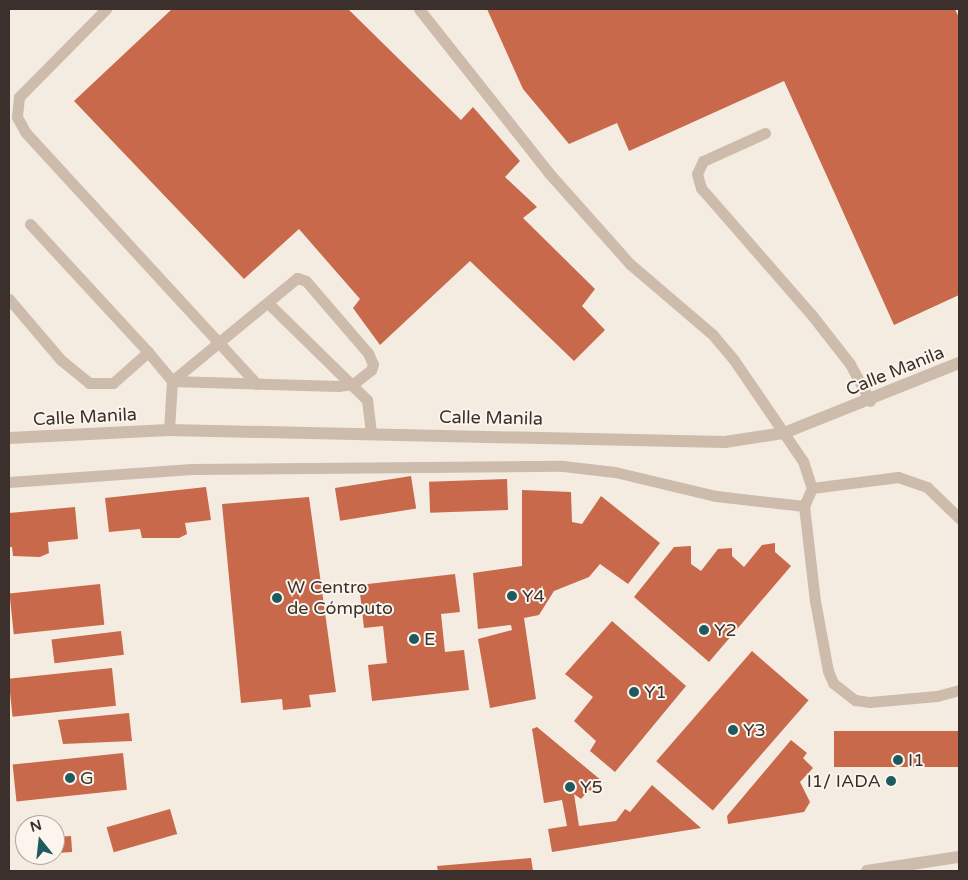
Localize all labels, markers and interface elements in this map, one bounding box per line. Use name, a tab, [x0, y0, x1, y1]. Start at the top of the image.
street label: Calle Manila	[843, 342, 947, 400]
street label: Calle Manila	[33, 403, 137, 431]
street label: Calle Manila	[439, 406, 543, 430]
place label: W Centro de Cómputo	[287, 577, 393, 620]
place label: Y4	[522, 585, 545, 607]
marker: Y4	[506, 590, 518, 602]
marker: W Centro de Cómputo	[271, 592, 283, 604]
place label: Y2	[714, 619, 737, 641]
marker: Y2	[698, 624, 710, 636]
place label: E	[424, 628, 435, 650]
marker: E	[408, 633, 420, 645]
place label: Y1	[644, 681, 667, 703]
marker: Y1	[628, 686, 640, 698]
place label: Y3	[743, 719, 766, 741]
marker: Y3	[727, 724, 739, 736]
place label: I1	[908, 749, 924, 771]
marker: I1	[892, 754, 904, 766]
place label: G	[80, 767, 94, 789]
place label: I1/ IADA	[807, 770, 881, 792]
marker: G	[64, 772, 76, 784]
marker: I1/ IADA	[885, 775, 897, 787]
place label: Y5	[580, 776, 603, 798]
marker: Y5	[564, 781, 576, 793]
north arrow	[15, 815, 65, 865]
text: N	[28, 816, 44, 836]

